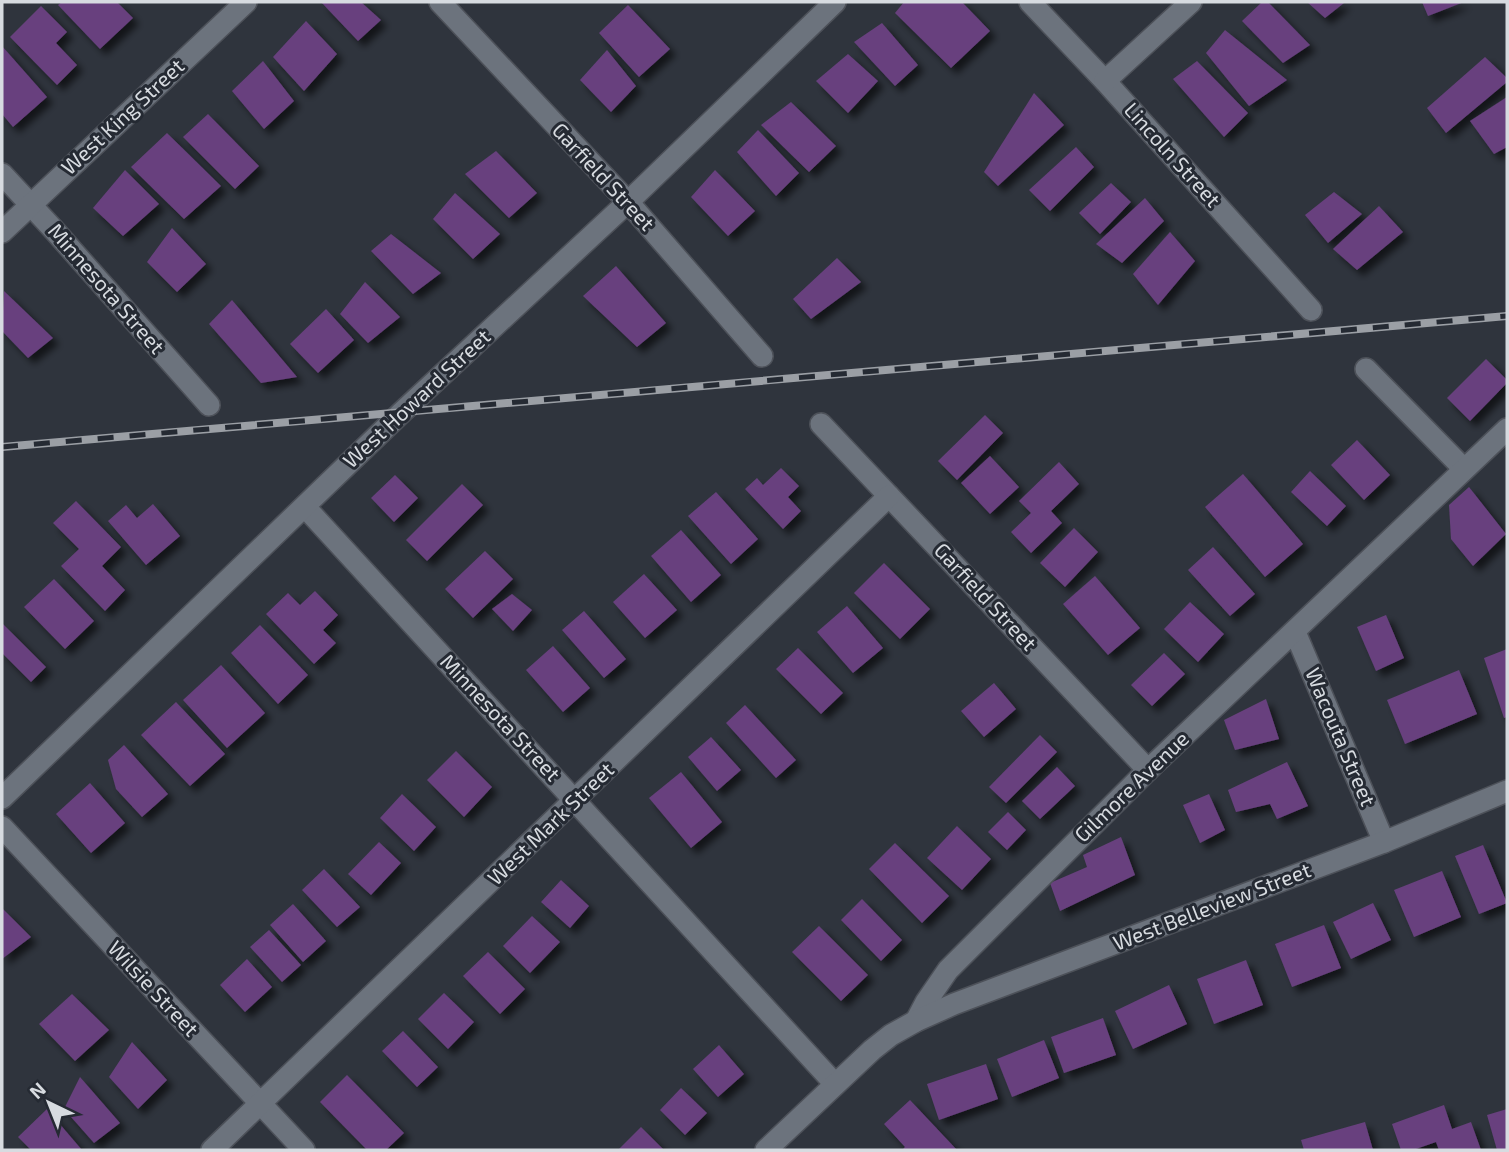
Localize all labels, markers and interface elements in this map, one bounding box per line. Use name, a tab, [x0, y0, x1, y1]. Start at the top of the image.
street label: West King Street	[55, 53, 189, 179]
street label: Lincoln Street	[1120, 97, 1226, 211]
street label: Garfield Street	[548, 117, 660, 235]
street label: Minnesota Street	[44, 218, 171, 358]
street label: West Howard Street	[337, 323, 495, 473]
street label: Garfield Street	[930, 537, 1042, 655]
street label: Minnesota Street	[436, 648, 566, 786]
street label: Wacouta Street	[1301, 664, 1382, 809]
street label: Gilmore Avenue	[1069, 725, 1193, 847]
street label: West Mark Street	[482, 756, 618, 890]
street label: West Belleview Street	[1109, 856, 1314, 955]
street label: Wilsie Street	[104, 935, 205, 1041]
north arrow	[14, 1068, 84, 1138]
text: N	[24, 1077, 50, 1103]

